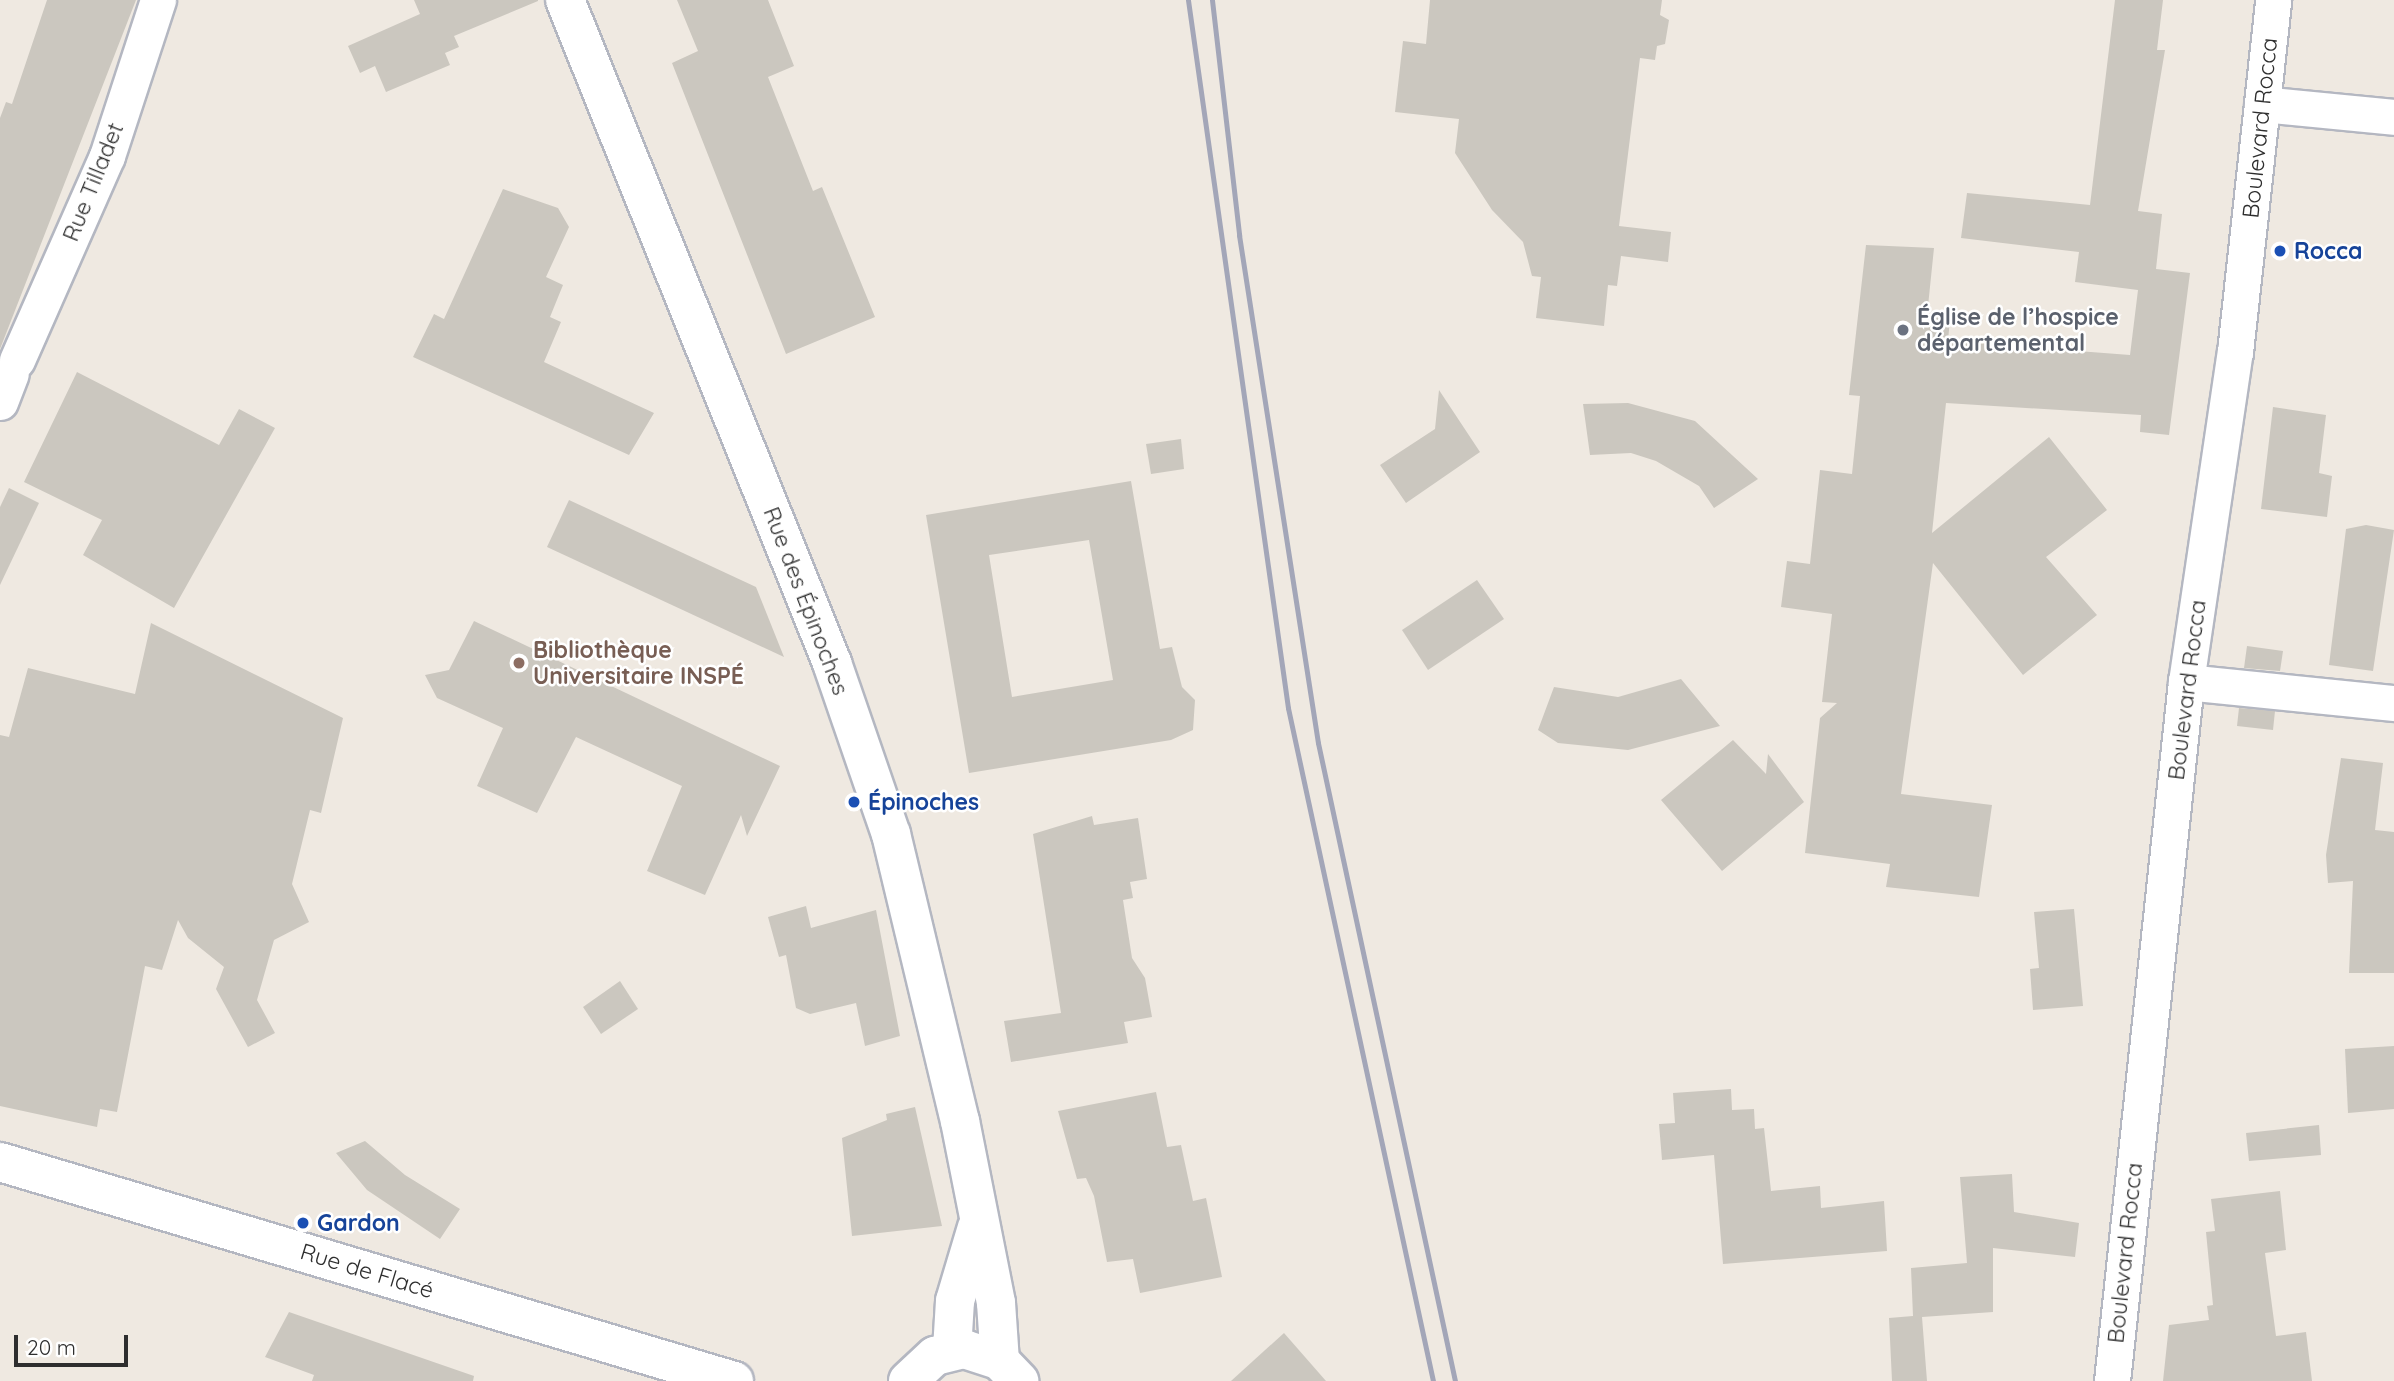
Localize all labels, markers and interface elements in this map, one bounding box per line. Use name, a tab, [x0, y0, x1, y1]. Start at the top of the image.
street label: Boulevard Rocca	[2237, 36, 2283, 220]
street label: Rue Tilladet	[57, 119, 129, 245]
place label: Rocca	[2294, 237, 2362, 265]
marker: Rocca	[2272, 243, 2288, 259]
place label: Église de l’hospice départemental	[1917, 303, 2119, 357]
marker: Église de l’hospice départemental	[1895, 322, 1911, 338]
street label: Rue des Épinoches	[757, 503, 855, 699]
street label: Boulevard Rocca	[2162, 598, 2212, 782]
place label: Bibliothèque Universitaire INSPÉ	[533, 636, 744, 690]
marker: Bibliothèque Universitaire INSPÉ	[511, 655, 527, 671]
place label: Épinoches	[868, 788, 979, 816]
marker: Épinoches	[846, 794, 862, 810]
street label: Boulevard Rocca	[2102, 1161, 2148, 1345]
place label: Gardon	[317, 1209, 400, 1237]
marker: Gardon	[295, 1215, 311, 1231]
street label: Rue de Flacé	[297, 1238, 437, 1304]
scale bar	[18, 1322, 131, 1366]
text: 20 m	[27, 1334, 76, 1360]

